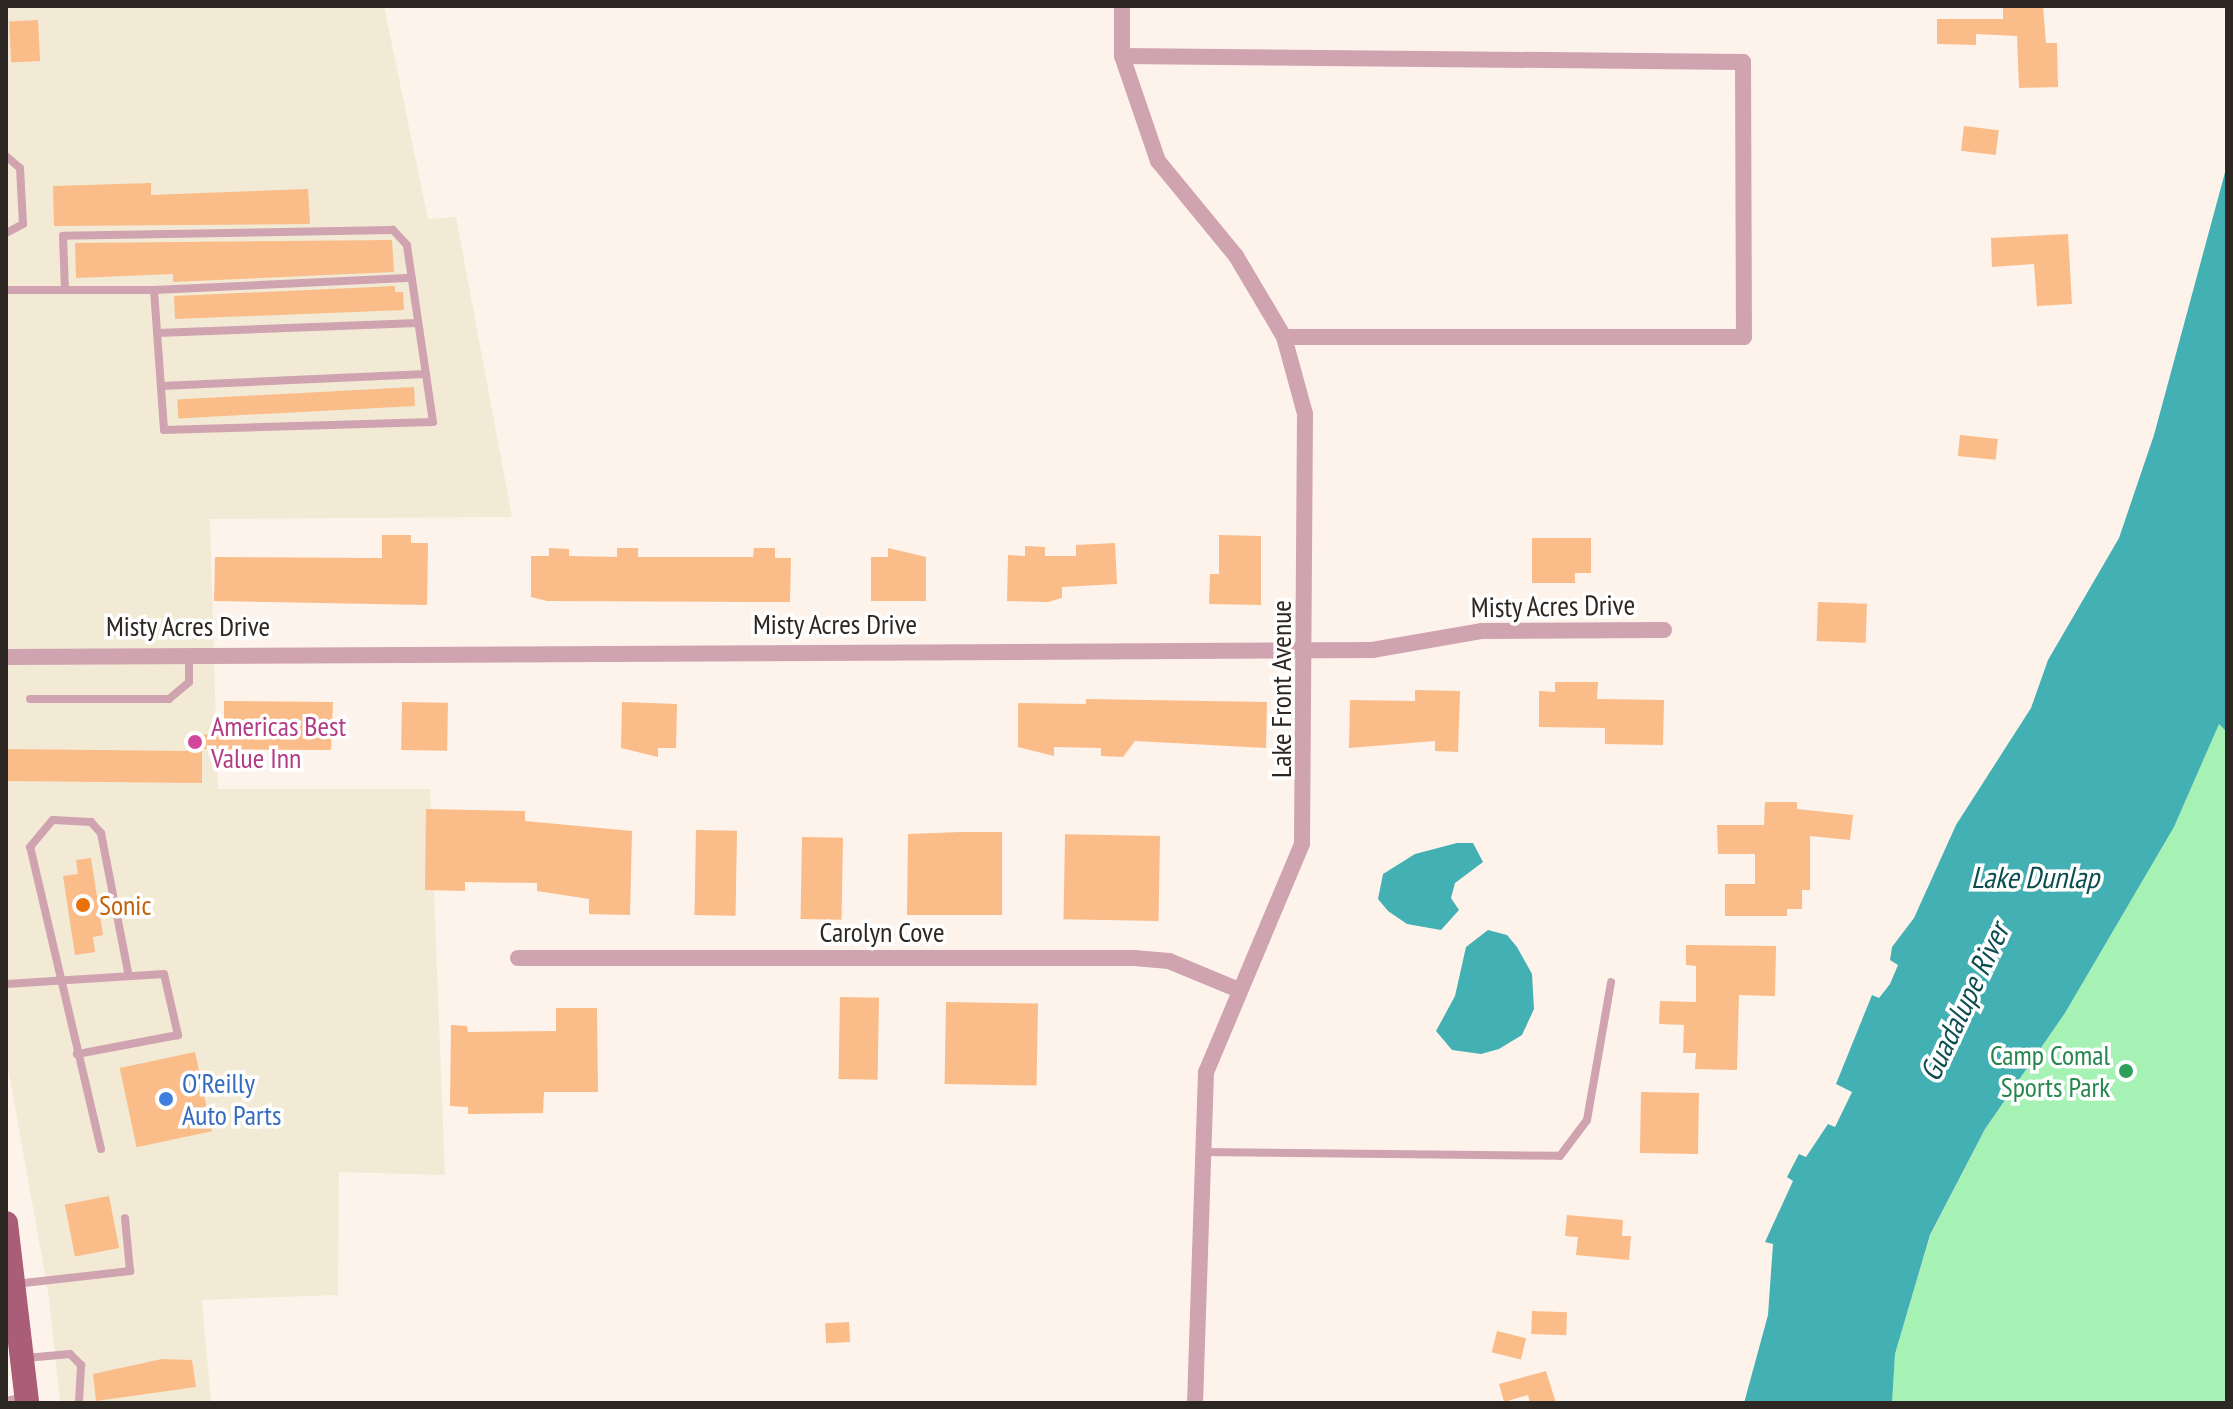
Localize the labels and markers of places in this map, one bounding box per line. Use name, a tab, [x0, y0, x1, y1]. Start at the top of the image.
place label: Americas Best Value Inn	[211, 709, 346, 775]
marker: Americas Best Value Inn	[186, 733, 204, 751]
place label: Sonic	[99, 888, 151, 922]
marker: Sonic	[74, 896, 92, 914]
place label: Camp Comal Sports Park	[1990, 1038, 2110, 1104]
marker: Camp Comal Sports Park	[2117, 1062, 2135, 1080]
place label: O'Reilly Auto Parts	[182, 1066, 281, 1132]
marker: O'Reilly Auto Parts	[157, 1090, 175, 1108]

